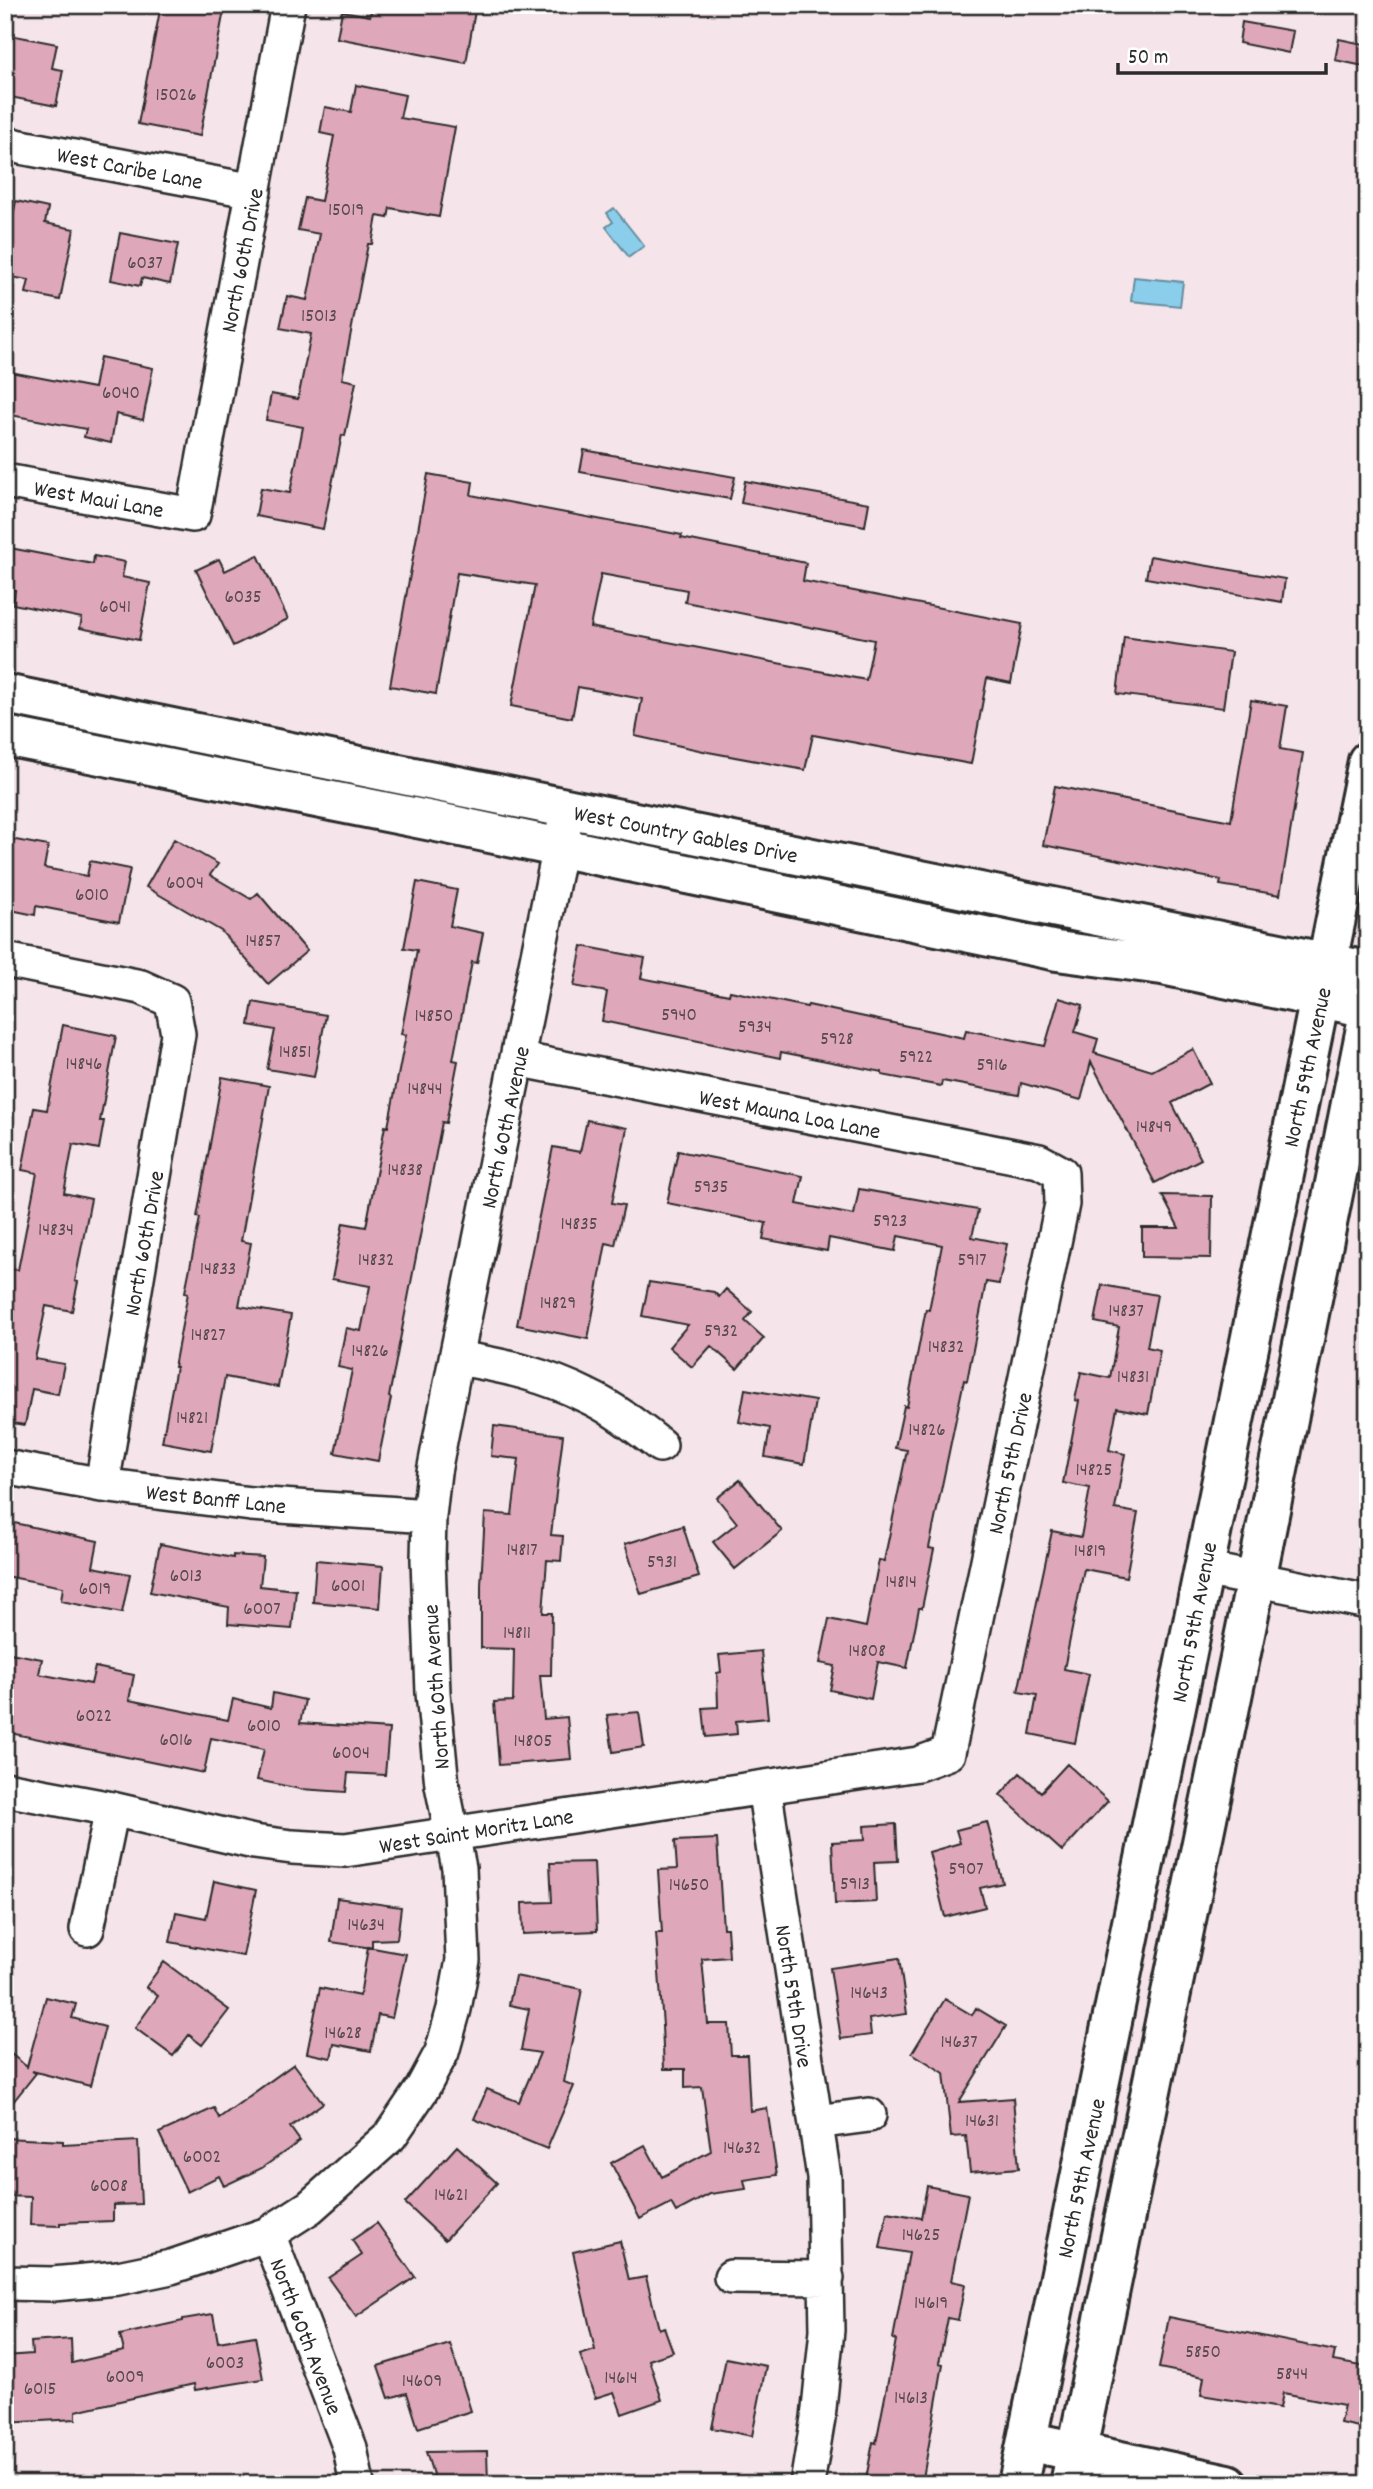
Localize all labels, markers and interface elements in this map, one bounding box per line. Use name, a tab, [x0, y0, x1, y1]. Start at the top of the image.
scale bar	[1118, 32, 1326, 76]
text: 50 m	[1128, 44, 1168, 74]
house number: 15026	[156, 83, 196, 110]
street label: West Caribe Lane	[54, 140, 205, 201]
street label: North 60th Drive	[214, 185, 275, 336]
house number: 15019	[328, 198, 364, 225]
house number: 6037	[127, 251, 163, 278]
house number: 15013	[301, 304, 337, 331]
house number: 6040	[102, 381, 140, 408]
street label: West Maui Lane	[31, 474, 166, 529]
house number: 6035	[225, 585, 261, 612]
house number: 6041	[99, 595, 131, 622]
street label: West Country Gables Drive	[570, 799, 800, 874]
house number: 6004	[166, 871, 204, 898]
house number: 6010	[75, 883, 109, 910]
house number: 14857	[245, 929, 281, 956]
street label: North 59th Avenue	[1276, 985, 1342, 1151]
house number: 5940	[661, 1003, 697, 1030]
house number: 14850	[415, 1004, 453, 1031]
house number: 5934	[738, 1015, 772, 1042]
house number: 5928	[820, 1027, 854, 1054]
house number: 14851	[279, 1040, 311, 1067]
street label: North 60th Avenue	[474, 1043, 541, 1212]
house number: 5922	[899, 1045, 933, 1072]
house number: 14846	[66, 1052, 102, 1079]
house number: 5916	[977, 1053, 1007, 1080]
house number: 14844	[407, 1077, 443, 1104]
street label: West Mauna Loa Lane	[696, 1083, 883, 1150]
house number: 14849	[1136, 1115, 1172, 1142]
house number: 14838	[387, 1158, 423, 1185]
street label: North 60th Drive	[117, 1168, 175, 1319]
house number: 5935	[694, 1175, 728, 1202]
house number: 5923	[873, 1209, 907, 1236]
house number: 14835	[561, 1212, 597, 1239]
house number: 14834	[38, 1218, 74, 1245]
house number: 14832	[358, 1248, 394, 1275]
house number: 5917	[958, 1248, 986, 1275]
house number: 14833	[200, 1257, 236, 1284]
house number: 14829	[540, 1291, 576, 1318]
house number: 14837	[1108, 1299, 1144, 1326]
house number: 5932	[704, 1319, 738, 1346]
house number: 14827	[190, 1323, 226, 1350]
house number: 14832	[928, 1335, 964, 1362]
house number: 14826	[351, 1339, 389, 1366]
house number: 14831	[1117, 1365, 1149, 1392]
street label: North 59th Drive	[981, 1390, 1044, 1538]
house number: 14821	[176, 1406, 208, 1433]
house number: 14826	[908, 1418, 946, 1445]
house number: 14825	[1076, 1458, 1112, 1485]
street label: West Banff Lane	[144, 1478, 287, 1525]
house number: 14817	[506, 1538, 538, 1565]
house number: 14819	[1074, 1539, 1106, 1566]
street label: North 59th Avenue	[1165, 1540, 1228, 1706]
house number: 5931	[647, 1550, 677, 1577]
house number: 6013	[170, 1564, 202, 1591]
house number: 14814	[885, 1570, 917, 1597]
house number: 6001	[331, 1574, 365, 1601]
house number: 6019	[79, 1577, 111, 1604]
house number: 6007	[243, 1597, 281, 1624]
street label: North 60th Avenue	[416, 1603, 461, 1770]
house number: 14811	[503, 1621, 531, 1648]
house number: 14808	[848, 1639, 886, 1666]
house number: 6022	[76, 1704, 112, 1731]
house number: 6010	[247, 1714, 281, 1741]
house number: 6016	[159, 1728, 193, 1755]
house number: 14805	[514, 1729, 552, 1756]
house number: 6004	[332, 1741, 370, 1768]
street label: West Saint Moritz Lane	[377, 1802, 576, 1865]
house number: 5907	[948, 1857, 984, 1884]
house number: 5913	[840, 1872, 870, 1899]
house number: 14650	[669, 1873, 709, 1900]
house number: 14634	[347, 1913, 385, 1940]
street label: North 59th Drive	[764, 1923, 819, 2070]
house number: 14643	[850, 1981, 888, 2008]
house number: 14628	[324, 2021, 362, 2048]
house number: 14637	[940, 2030, 978, 2057]
street label: North 59th Avenue	[1050, 2096, 1116, 2262]
house number: 14631	[965, 2109, 999, 2136]
house number: 14632	[723, 2136, 761, 2163]
house number: 6002	[183, 2145, 221, 2172]
house number: 6008	[90, 2174, 128, 2201]
house number: 14621	[434, 2183, 468, 2210]
house number: 14625	[902, 2223, 940, 2250]
street label: North 60th Avenue	[259, 2254, 349, 2420]
house number: 14619	[914, 2291, 948, 2318]
house number: 5850	[1185, 2340, 1221, 2367]
house number: 6003	[206, 2351, 244, 2378]
house number: 5844	[1276, 2362, 1308, 2389]
house number: 6009	[106, 2365, 144, 2392]
house number: 14614	[604, 2366, 638, 2393]
house number: 14609	[402, 2369, 442, 2396]
house number: 6015	[24, 2377, 56, 2404]
house number: 14613	[894, 2386, 928, 2413]

